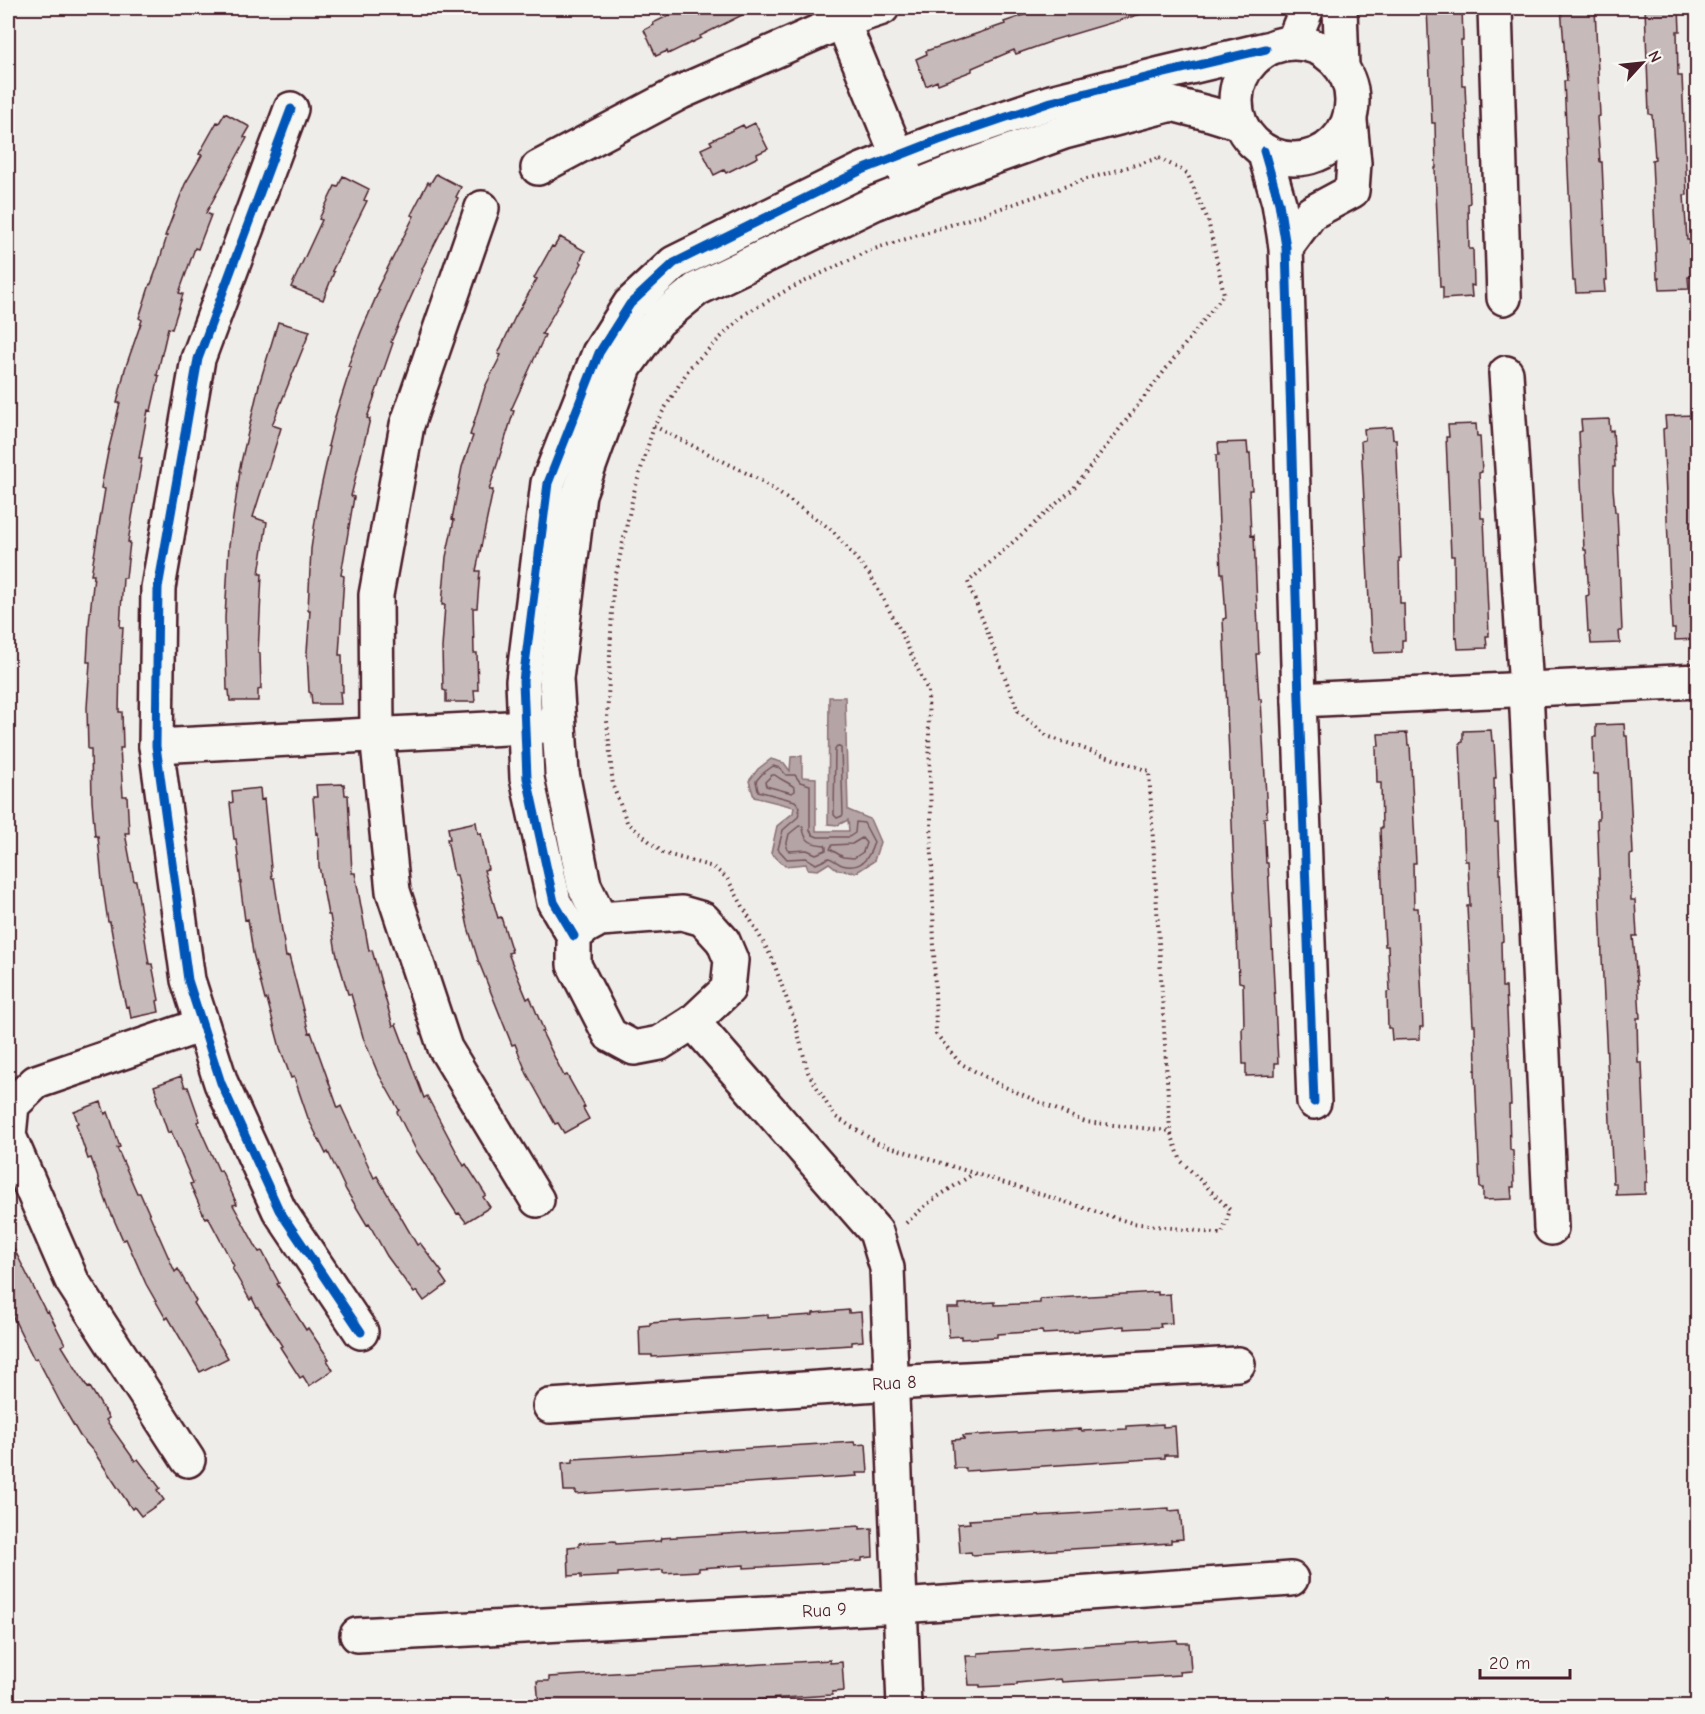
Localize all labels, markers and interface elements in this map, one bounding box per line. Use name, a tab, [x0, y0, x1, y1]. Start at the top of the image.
north arrow	[1612, 33, 1672, 93]
text: N	[1644, 48, 1665, 65]
street label: Rua 8	[871, 1372, 917, 1395]
street label: Rua 9	[801, 1599, 847, 1622]
scale bar	[1480, 1642, 1570, 1680]
text: 20 m	[1489, 1653, 1530, 1674]

